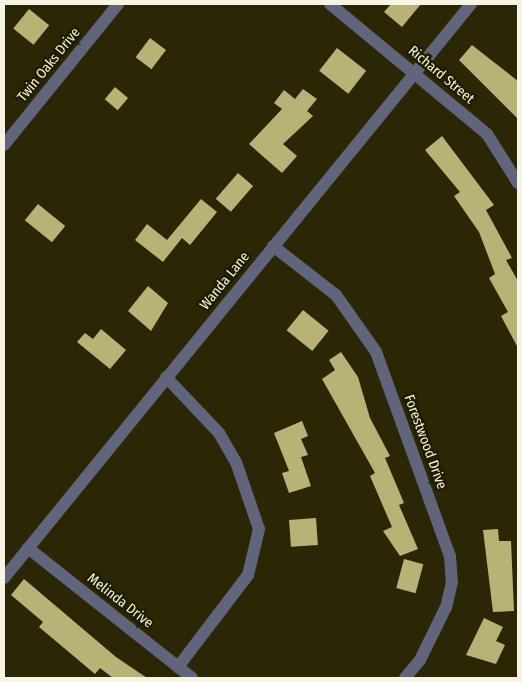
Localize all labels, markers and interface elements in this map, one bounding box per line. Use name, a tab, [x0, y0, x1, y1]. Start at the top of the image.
street label: Twin Oaks Drive	[14, 25, 84, 105]
street label: Richard Street	[405, 42, 477, 108]
street label: Wanda Lane	[197, 249, 253, 313]
street label: Forestwood Drive	[400, 392, 450, 492]
street label: Melinda Drive	[84, 570, 156, 632]

